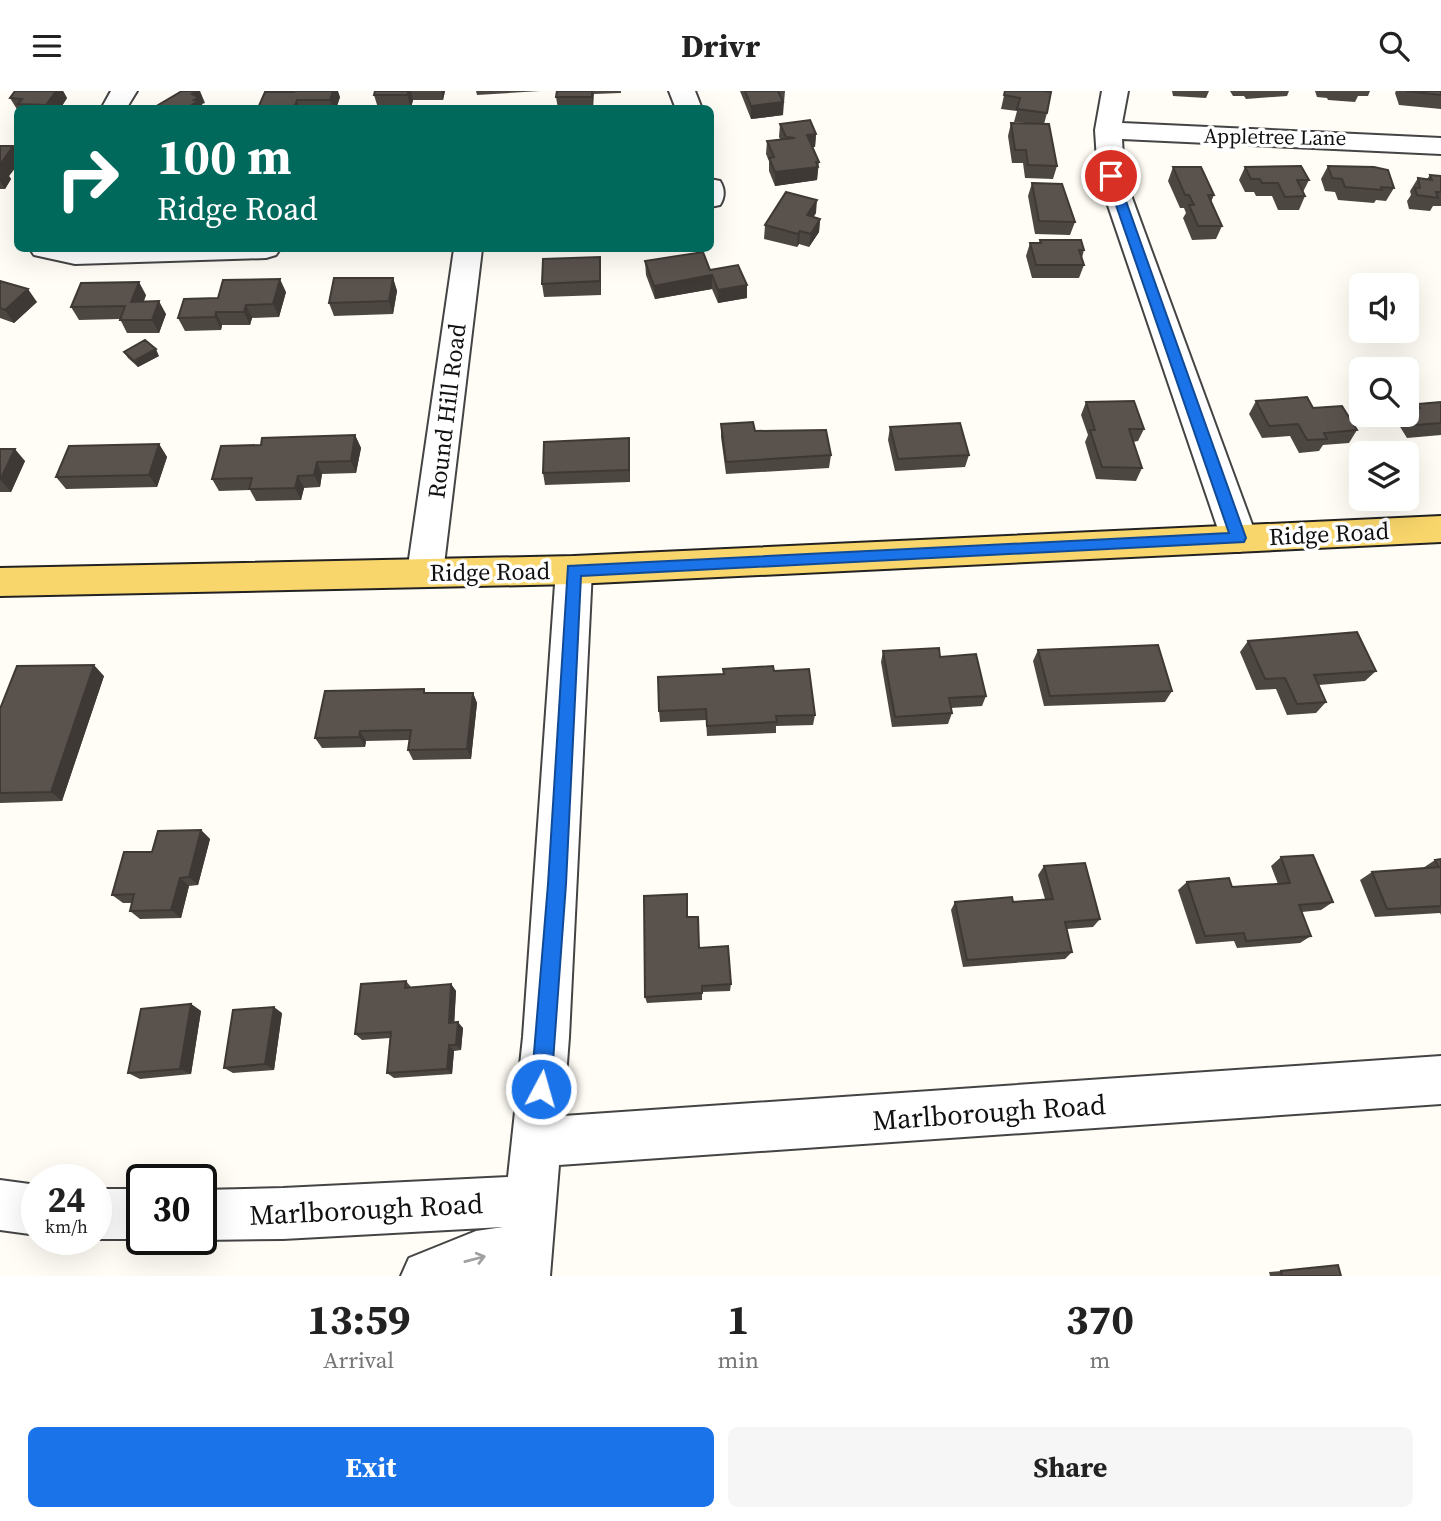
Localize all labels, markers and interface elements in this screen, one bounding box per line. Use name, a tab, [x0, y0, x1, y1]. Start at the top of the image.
text: Drivr	[681, 24, 760, 68]
icon: menu	[28, 27, 66, 65]
icon: search	[1375, 27, 1413, 65]
street label: Appletree Lane	[1203, 121, 1347, 152]
text: 100 m	[157, 123, 292, 190]
icon: right	[42, 133, 133, 224]
pin	[1081, 146, 1141, 206]
icon: arrive	[1092, 157, 1130, 195]
text: Ridge Road	[157, 187, 318, 231]
map controls	[1349, 273, 1419, 511]
button: sound	[1349, 273, 1419, 343]
street label: Round Hill Road	[419, 321, 474, 500]
button: search	[1349, 357, 1419, 427]
button: layers	[1349, 441, 1419, 511]
street label: Ridge Road	[1268, 514, 1390, 553]
street label: Ridge Road	[429, 554, 551, 589]
position arrow	[504, 1052, 578, 1126]
street label: Marlborough Road	[871, 1085, 1107, 1139]
speed limit sign: 30	[126, 1164, 217, 1255]
text: 24	[48, 1176, 85, 1224]
street label: Marlborough Road	[248, 1184, 484, 1234]
text: km/h	[45, 1214, 88, 1239]
one-way arrow	[464, 1252, 486, 1265]
text: 13:59	[307, 1290, 411, 1348]
text: 1	[727, 1290, 750, 1348]
text: 370	[1066, 1290, 1134, 1348]
text: Arrival	[323, 1344, 394, 1376]
text: min	[717, 1344, 759, 1376]
text: m	[1090, 1344, 1110, 1376]
button: Exit	[28, 1427, 714, 1507]
button: Share	[728, 1427, 1413, 1507]

